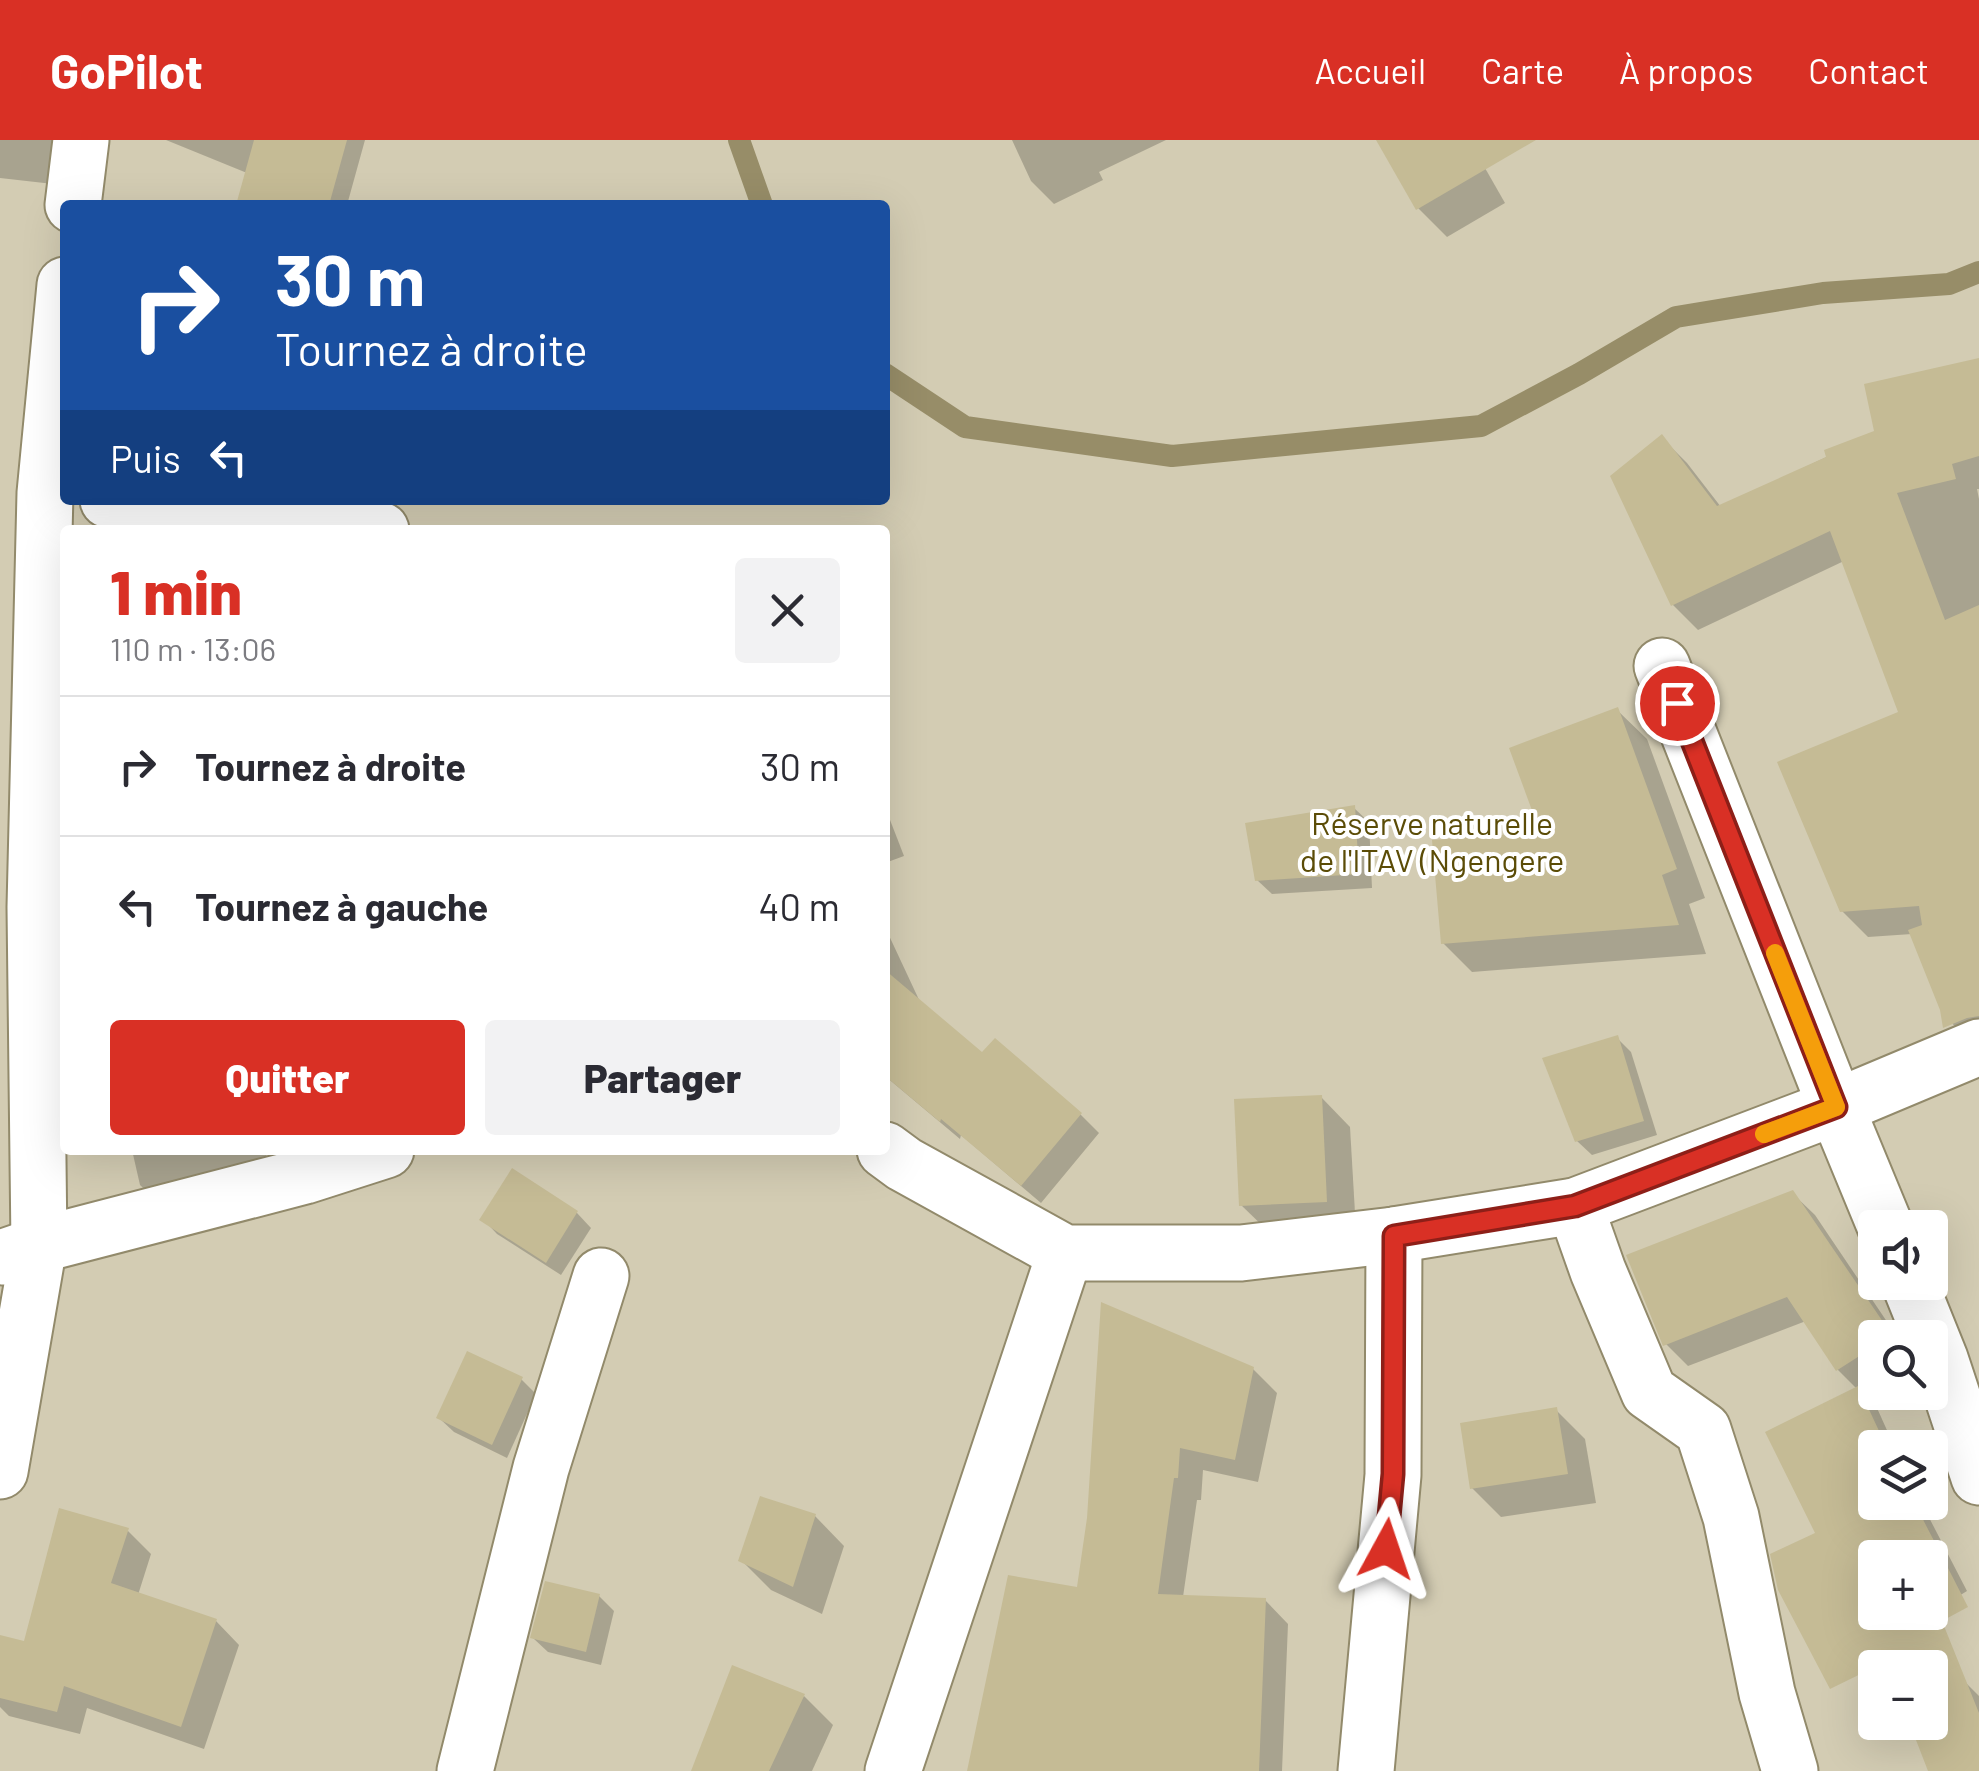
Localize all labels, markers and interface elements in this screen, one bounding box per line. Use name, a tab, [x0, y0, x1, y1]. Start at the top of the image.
text: GoPilot	[50, 41, 203, 99]
text: Accueil	[1315, 49, 1426, 91]
text: Carte	[1481, 49, 1564, 91]
text: À propos	[1619, 49, 1753, 91]
text: Contact	[1808, 49, 1929, 91]
text: 30 m	[275, 236, 425, 320]
icon: right	[110, 240, 240, 370]
text: Tournez à droite	[275, 321, 588, 375]
icon: left	[201, 430, 256, 485]
text: Puis	[110, 435, 181, 481]
text: 1 min	[110, 555, 242, 627]
button: close	[735, 558, 840, 663]
text: 110 m · 13:06	[110, 629, 276, 667]
pin	[1635, 661, 1720, 746]
icon: arrive	[1650, 676, 1705, 731]
icon: right	[110, 739, 165, 794]
text: Tournez à droite	[195, 743, 466, 789]
text: 30 m	[760, 743, 840, 789]
park label: Réserve naturelle de l'ITAV (Ngengere	[1300, 803, 1564, 878]
icon: left	[110, 879, 165, 934]
text: Tournez à gauche	[195, 883, 488, 929]
text: 40 m	[759, 883, 840, 929]
button: Quitter	[110, 1020, 465, 1135]
button: Partager	[485, 1020, 840, 1135]
map controls	[1858, 1210, 1948, 1740]
button: sound	[1858, 1210, 1948, 1300]
button: search	[1858, 1320, 1948, 1410]
button: layers	[1858, 1430, 1948, 1520]
position arrow	[1334, 1497, 1438, 1601]
button: +	[1858, 1540, 1948, 1630]
button: −	[1858, 1650, 1948, 1740]

